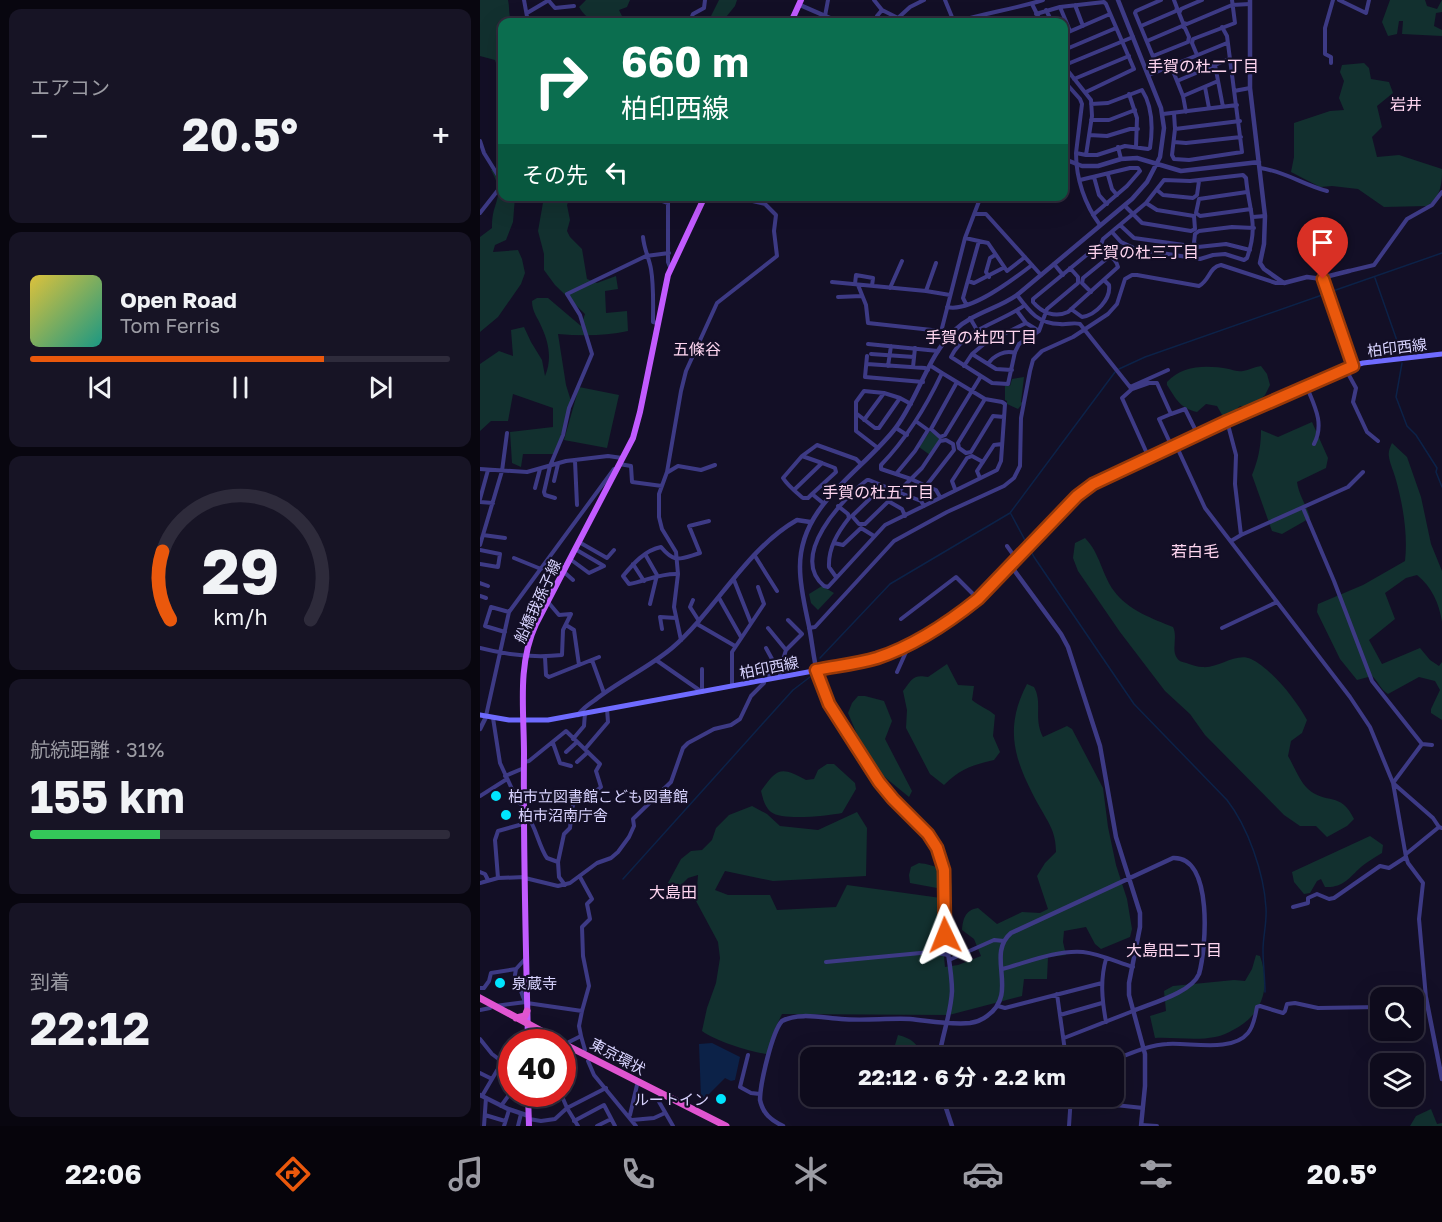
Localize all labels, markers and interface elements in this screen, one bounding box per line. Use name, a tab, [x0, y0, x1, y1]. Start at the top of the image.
text: 660 m	[621, 36, 749, 86]
icon: right	[522, 42, 600, 120]
district label: 手賀の杜二丁目	[1147, 56, 1259, 76]
text: エアコン	[30, 75, 110, 99]
text: 柏印西線	[621, 92, 729, 124]
district label: 岩井	[1390, 94, 1422, 114]
text: 20.5°	[182, 107, 298, 161]
text: −	[30, 116, 48, 155]
text: +	[432, 116, 450, 155]
icon: left	[600, 156, 633, 189]
text: その先	[522, 161, 588, 188]
pin	[1297, 217, 1348, 279]
icon: arrive	[1306, 226, 1339, 259]
district label: 手賀の杜三丁目	[1087, 242, 1199, 262]
text: Open Road	[120, 286, 237, 313]
text: Tom Ferris	[120, 313, 220, 337]
district label: 手賀の杜四丁目	[925, 327, 1037, 347]
street label: 柏印西線	[1366, 334, 1428, 360]
district label: 五條谷	[673, 339, 721, 359]
icon: previous	[84, 371, 117, 404]
icon: pause	[224, 371, 257, 404]
icon: next	[364, 371, 397, 404]
district label: 手賀の杜五丁目	[822, 482, 934, 502]
text: 29	[201, 533, 279, 608]
district label: 若白毛	[1171, 541, 1219, 561]
street label: 船橋我孫子線	[510, 556, 564, 646]
text: km/h	[213, 604, 267, 630]
street label: 柏印西線	[738, 652, 800, 682]
text: 航続距離 · 31%	[30, 737, 164, 761]
text: 155 km	[30, 769, 185, 823]
place label: 柏市立図書館こども図書館	[508, 787, 688, 805]
marker: 柏市立図書館こども図書館	[489, 789, 503, 803]
place label: 柏市沼南庁舎	[518, 806, 608, 824]
marker: 柏市沼南庁舎	[499, 808, 513, 822]
district label: 大島田	[649, 882, 697, 902]
position arrow	[913, 903, 977, 967]
district label: 大島田二丁目	[1126, 940, 1222, 960]
text: 到着	[30, 969, 70, 993]
place label: 泉蔵寺	[512, 974, 557, 992]
marker: 泉蔵寺	[493, 976, 507, 990]
map controls	[1370, 987, 1424, 1107]
button: search	[1370, 987, 1424, 1041]
text: 22:12	[30, 1001, 150, 1055]
speed limit sign: 40	[498, 1029, 576, 1107]
street label: 東京環状	[587, 1034, 649, 1078]
button: layers	[1370, 1053, 1424, 1107]
text: 22:12 · 6 分 · 2.2 km	[858, 1063, 1066, 1090]
place label: ルートイン	[634, 1090, 709, 1108]
marker: ルートイン	[714, 1092, 728, 1106]
icon: directions	[272, 1153, 314, 1195]
icon: music	[445, 1153, 487, 1195]
icon: phone	[617, 1153, 659, 1195]
icon: climate	[790, 1153, 832, 1195]
icon: car	[962, 1153, 1004, 1195]
icon: filters	[1135, 1153, 1177, 1195]
text: 22:06	[65, 1158, 142, 1190]
text: 20.5°	[1307, 1158, 1377, 1190]

